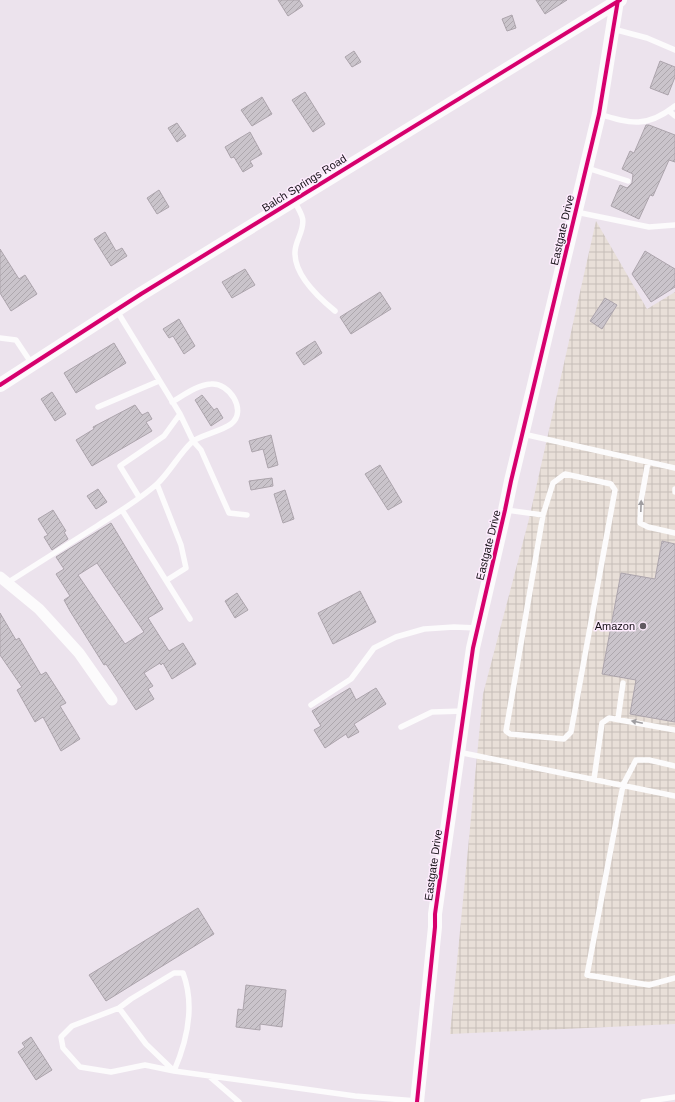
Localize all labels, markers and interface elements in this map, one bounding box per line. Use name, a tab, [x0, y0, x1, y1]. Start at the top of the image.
street label: Balch Springs Road	[260, 152, 348, 214]
street label: Eastgate Drive	[548, 193, 576, 267]
one-way arrow	[637, 500, 644, 512]
street label: Eastgate Drive	[473, 509, 503, 581]
place label: Amazon	[595, 620, 635, 632]
marker: Amazon	[638, 621, 648, 631]
one-way arrow	[631, 719, 643, 725]
street label: Eastgate Drive	[422, 828, 444, 902]

